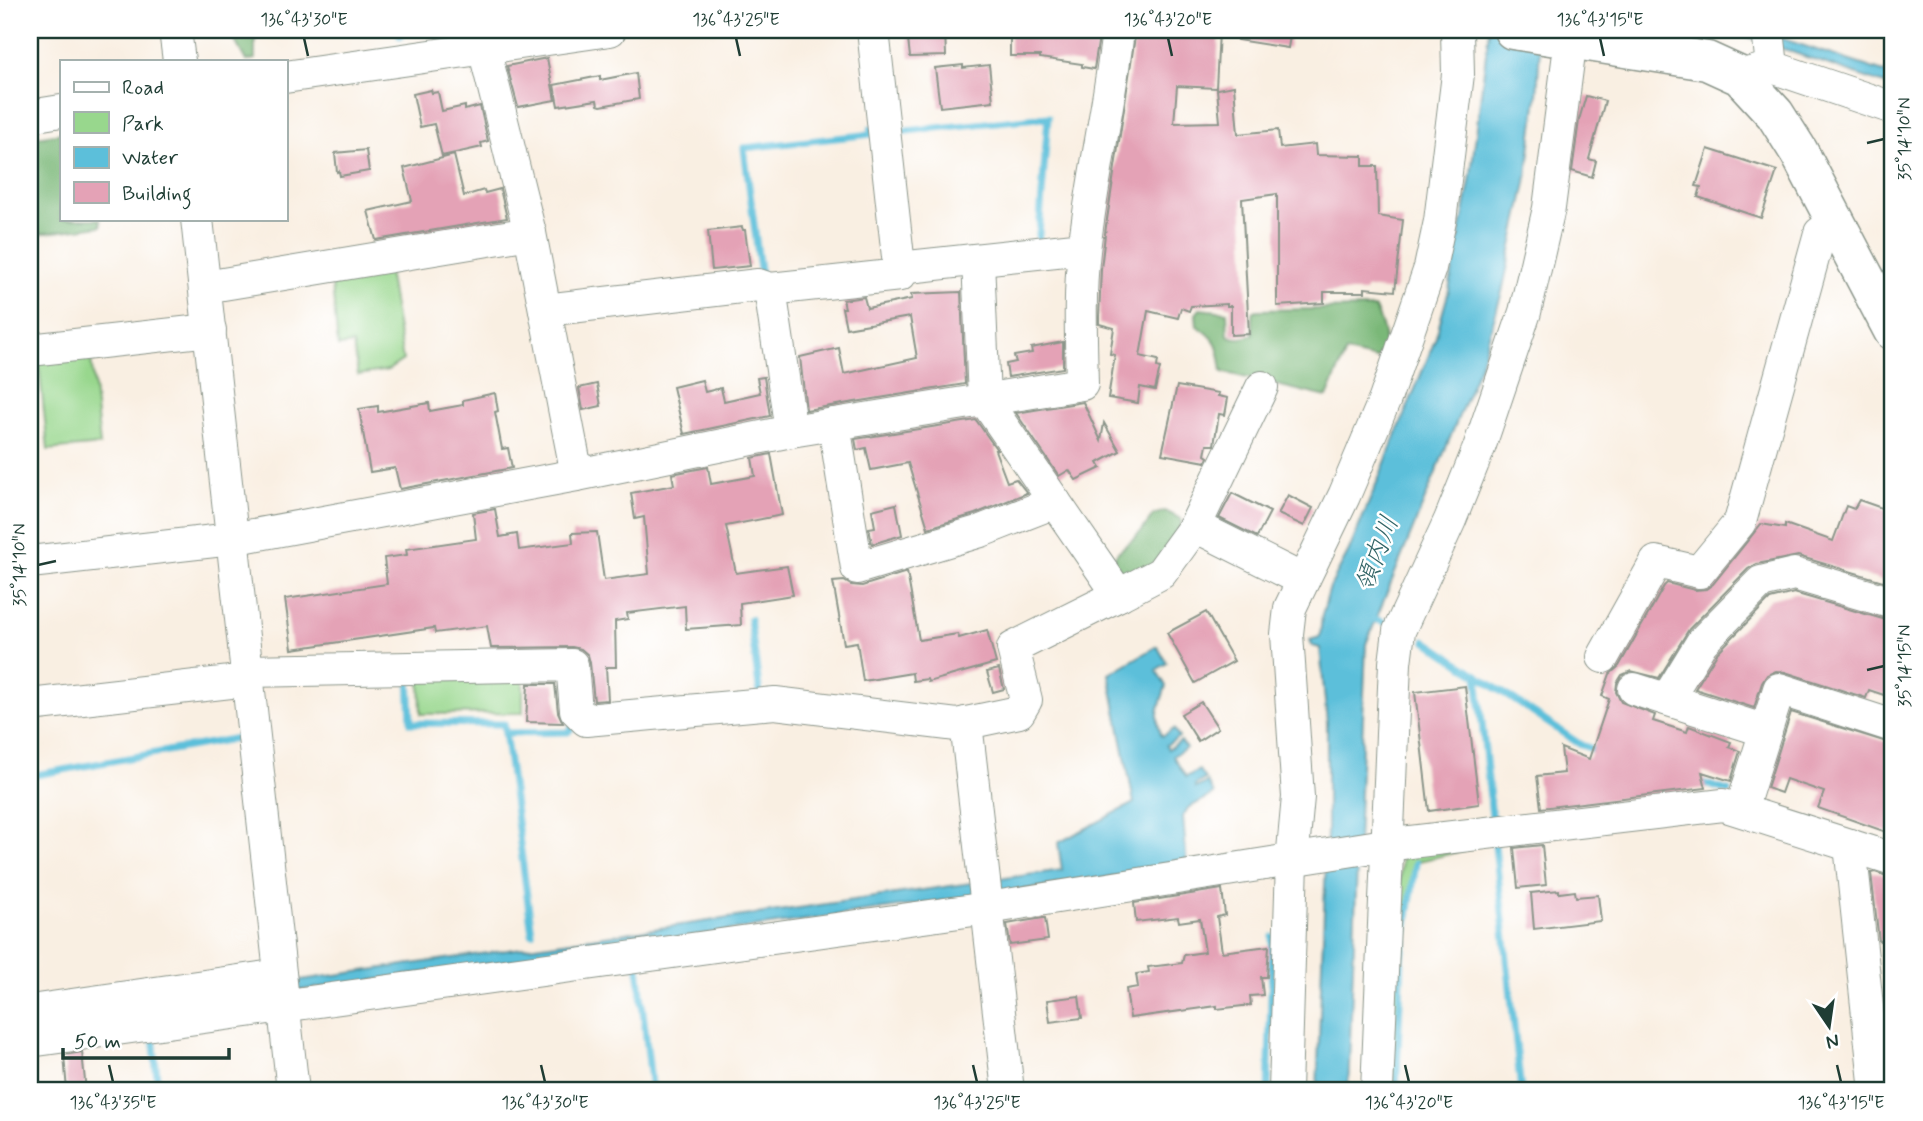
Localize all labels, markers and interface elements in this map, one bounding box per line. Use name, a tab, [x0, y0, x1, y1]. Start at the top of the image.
text: 136°43'30"E	[260, 8, 348, 32]
text: 136°43'25"E	[692, 8, 780, 32]
text: 136°43'20"E	[1124, 8, 1212, 32]
text: 136°43'15"E	[1557, 8, 1643, 32]
legend	[60, 60, 287, 220]
text: Road	[122, 74, 164, 102]
text: 35°14'10"N	[1893, 97, 1917, 181]
text: Park	[122, 110, 164, 138]
text: Water	[122, 144, 178, 172]
text: Building	[122, 180, 192, 210]
water label: 領内川	[1348, 511, 1408, 596]
text: 35°14'10"N	[8, 523, 32, 607]
text: 35°14'15"N	[1893, 625, 1917, 707]
north arrow	[1794, 992, 1864, 1062]
scale bar	[63, 1016, 229, 1060]
text: N	[1824, 1027, 1841, 1055]
text: 50 m	[74, 1028, 121, 1056]
text: 136°43'35"E	[70, 1091, 156, 1115]
text: 136°43'30"E	[501, 1091, 589, 1115]
text: 136°43'25"E	[933, 1091, 1021, 1115]
text: 136°43'20"E	[1365, 1091, 1453, 1115]
text: 136°43'15"E	[1798, 1091, 1884, 1115]

